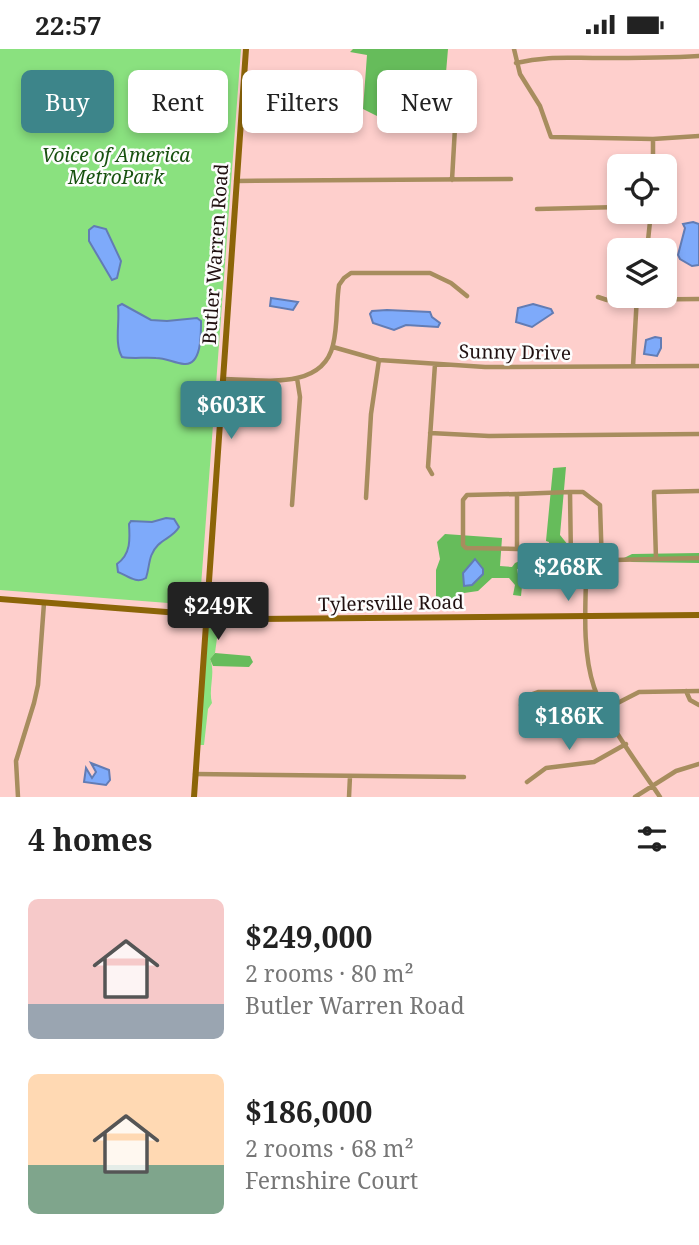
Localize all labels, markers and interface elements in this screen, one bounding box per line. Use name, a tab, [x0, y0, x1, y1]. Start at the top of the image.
text: 22:57	[35, 7, 102, 43]
chip: Buy	[21, 70, 114, 133]
chip: Rent	[128, 70, 228, 133]
chip: Filters	[242, 70, 363, 133]
chip: New	[377, 70, 477, 133]
park label: Voice of America MetroPark	[42, 142, 190, 190]
map controls	[607, 154, 677, 308]
button: locate	[607, 154, 677, 224]
street label: Butler Warren Road	[196, 162, 234, 345]
button: layers	[607, 238, 677, 308]
street label: Sunny Drive	[459, 338, 571, 366]
pin: $603K	[182, 381, 280, 441]
text: $603K	[197, 388, 265, 420]
pin: $268K	[519, 543, 617, 603]
text: $268K	[534, 550, 602, 582]
pin: $249K	[169, 583, 267, 642]
text: $249K	[184, 589, 252, 621]
street label: Tylersville Road	[318, 589, 464, 617]
pin: $186K	[520, 693, 618, 752]
text: $186K	[535, 699, 603, 731]
text: 4 homes	[28, 819, 152, 860]
icon: filters	[633, 820, 671, 858]
text: $249,000	[245, 916, 372, 957]
icon: home	[84, 927, 168, 1011]
text: 2 rooms · 80 m²	[245, 957, 414, 989]
text: Butler Warren Road	[245, 989, 465, 1021]
text: $186,000	[245, 1091, 372, 1132]
icon: home	[84, 1102, 168, 1186]
text: 2 rooms · 68 m²	[245, 1132, 414, 1164]
text: Fernshire Court	[245, 1164, 418, 1196]

